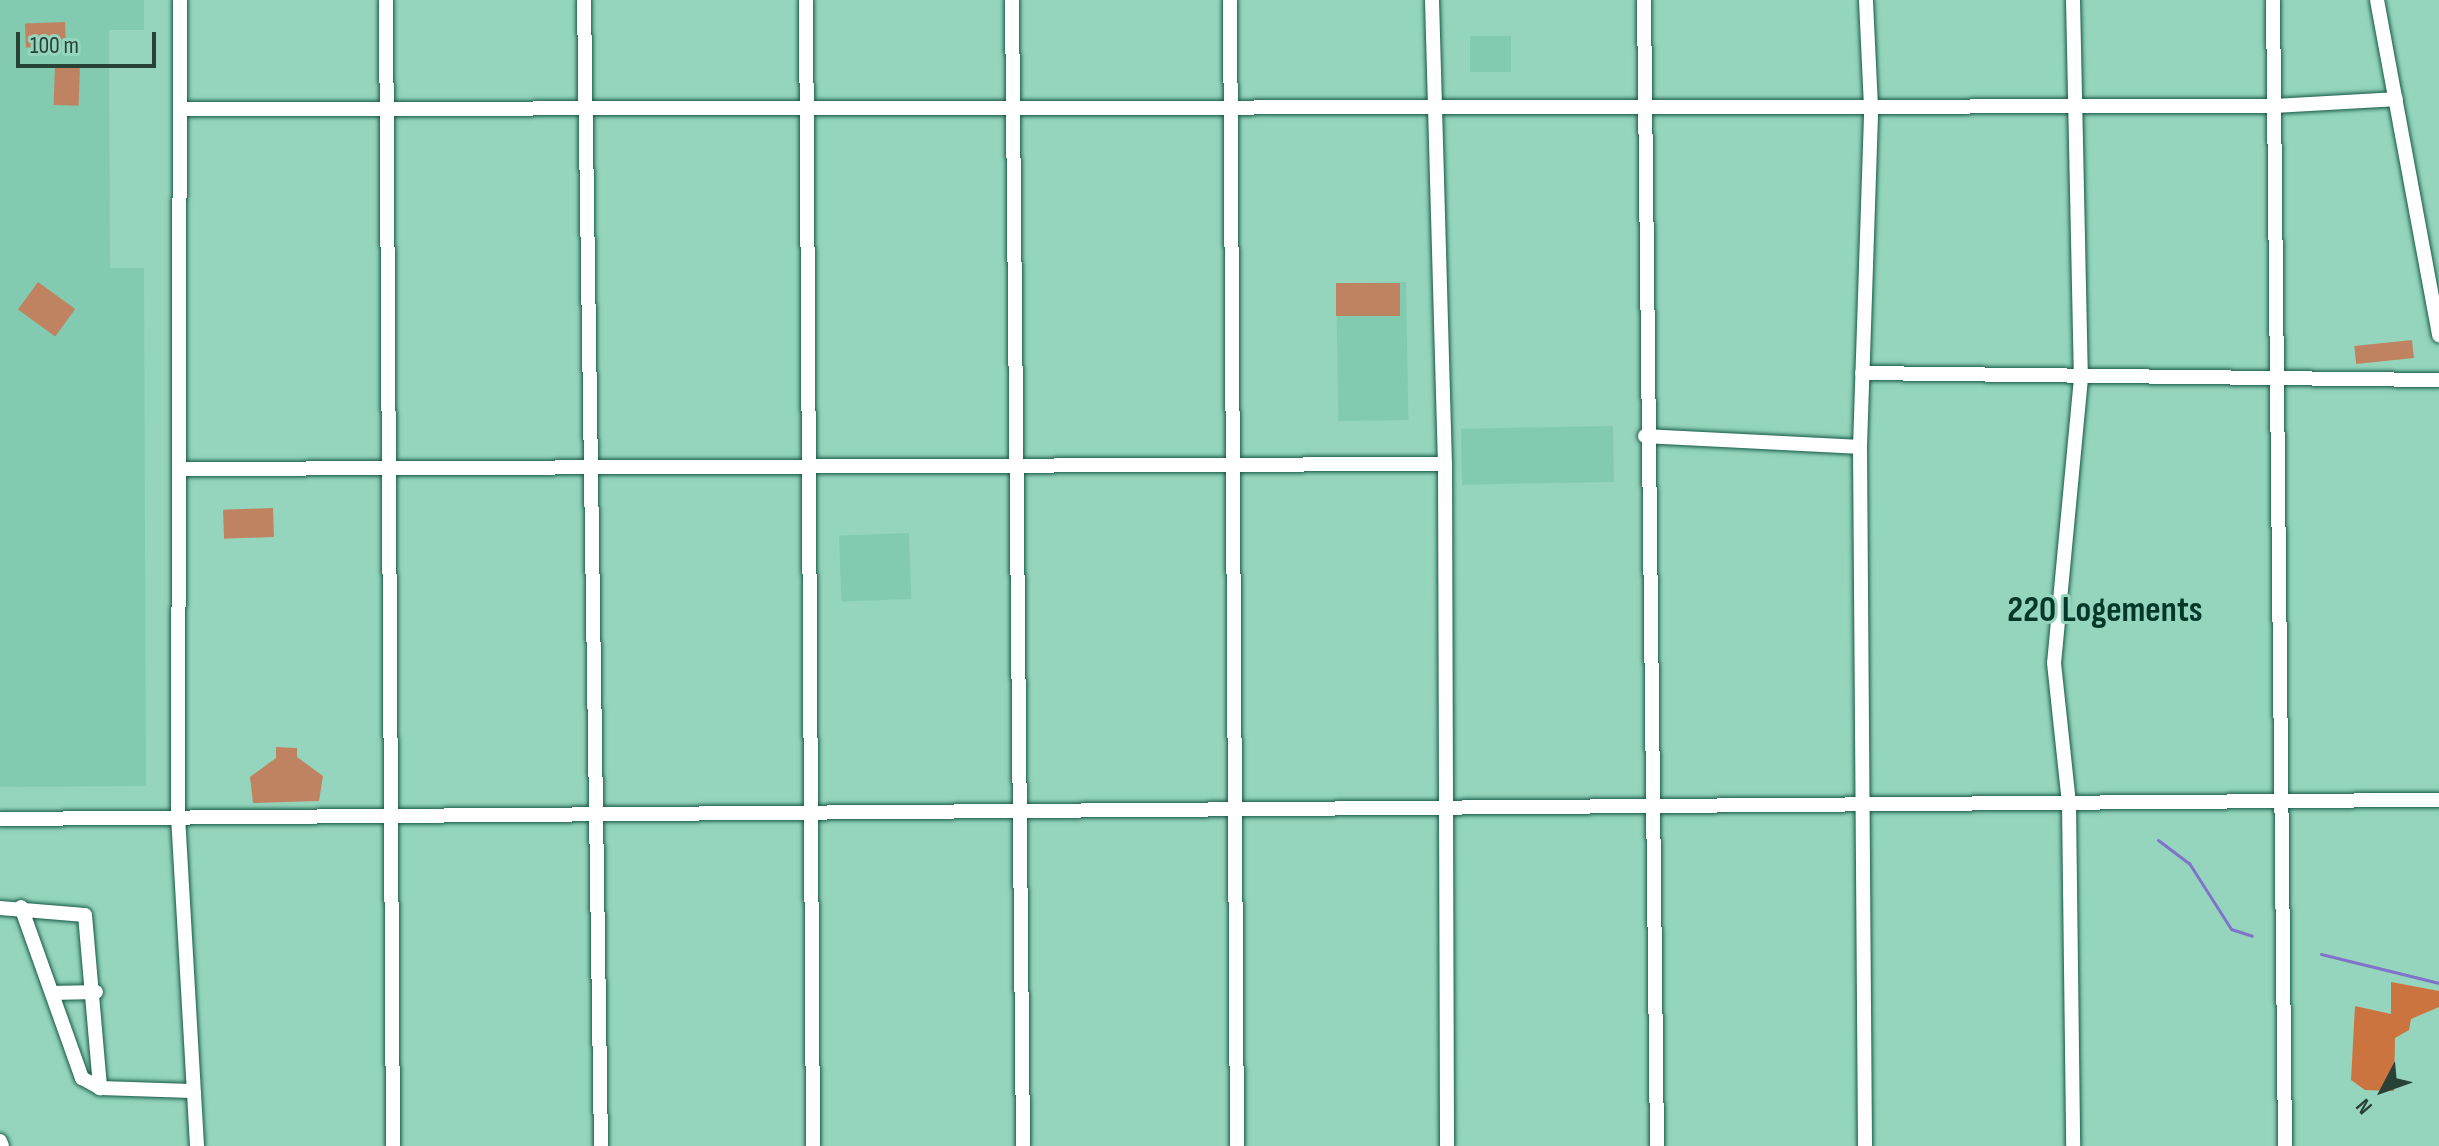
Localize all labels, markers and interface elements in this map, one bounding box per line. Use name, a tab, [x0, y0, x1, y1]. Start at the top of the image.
scale bar	[20, 16, 160, 66]
text: 100 m	[30, 31, 79, 60]
district label: 220 Logements	[2007, 589, 2203, 633]
north arrow	[2343, 1050, 2423, 1130]
text: N	[2350, 1093, 2379, 1119]

